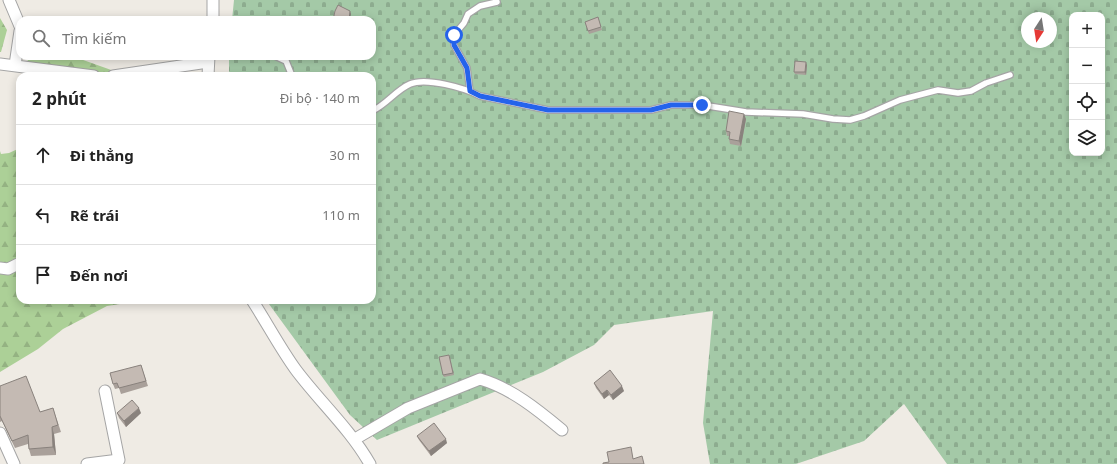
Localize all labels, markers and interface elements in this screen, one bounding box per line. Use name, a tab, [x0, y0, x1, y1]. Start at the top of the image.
north arrow	[1021, 12, 1057, 48]
map controls	[1069, 12, 1105, 156]
button: +	[1069, 12, 1105, 48]
search box	[16, 16, 376, 60]
route start	[445, 26, 463, 44]
icon: search	[30, 27, 52, 49]
text: Tìm kiếm	[62, 28, 127, 48]
button: −	[1069, 48, 1105, 84]
button: locate	[1069, 84, 1105, 120]
text: 2 phút	[32, 87, 86, 110]
text: Đi bộ · 140 m	[280, 89, 360, 107]
route end	[693, 96, 711, 114]
button: layers	[1069, 120, 1105, 156]
icon: ahead	[32, 144, 54, 166]
text: Đi thẳng	[70, 145, 134, 165]
text: 30 m	[330, 146, 360, 164]
icon: left	[32, 204, 54, 226]
text: Rẽ trái	[70, 205, 119, 225]
text: 110 m	[322, 206, 360, 224]
icon: arrive	[32, 264, 54, 286]
text: Đến nơi	[70, 265, 128, 285]

